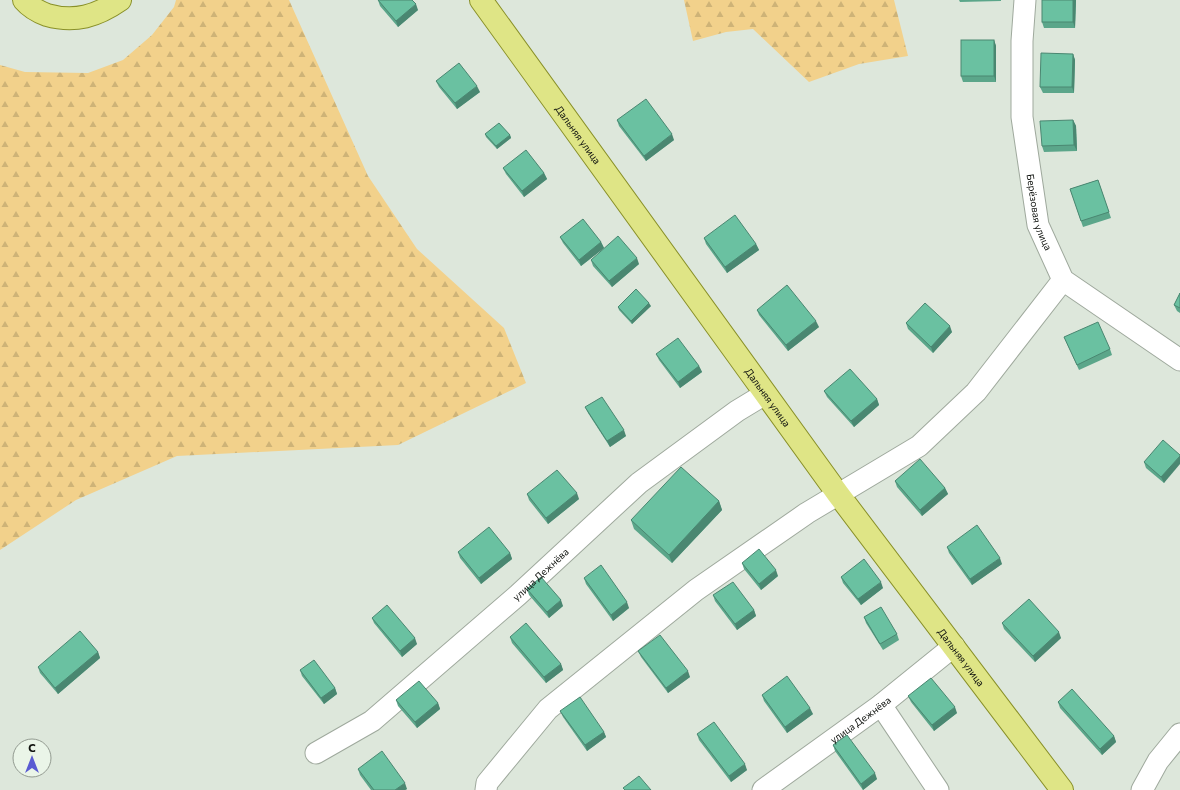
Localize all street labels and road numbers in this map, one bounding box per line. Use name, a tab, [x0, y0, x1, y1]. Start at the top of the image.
street label: Дальняя улица	[553, 103, 603, 166]
street label: Берёзовая улица	[1025, 173, 1055, 252]
street label: Дальняя улица	[743, 365, 793, 429]
street label: улица Дежнёва	[510, 545, 571, 603]
street label: Дальняя улица	[936, 626, 987, 688]
street label: улица Дежнёва	[828, 694, 893, 746]

